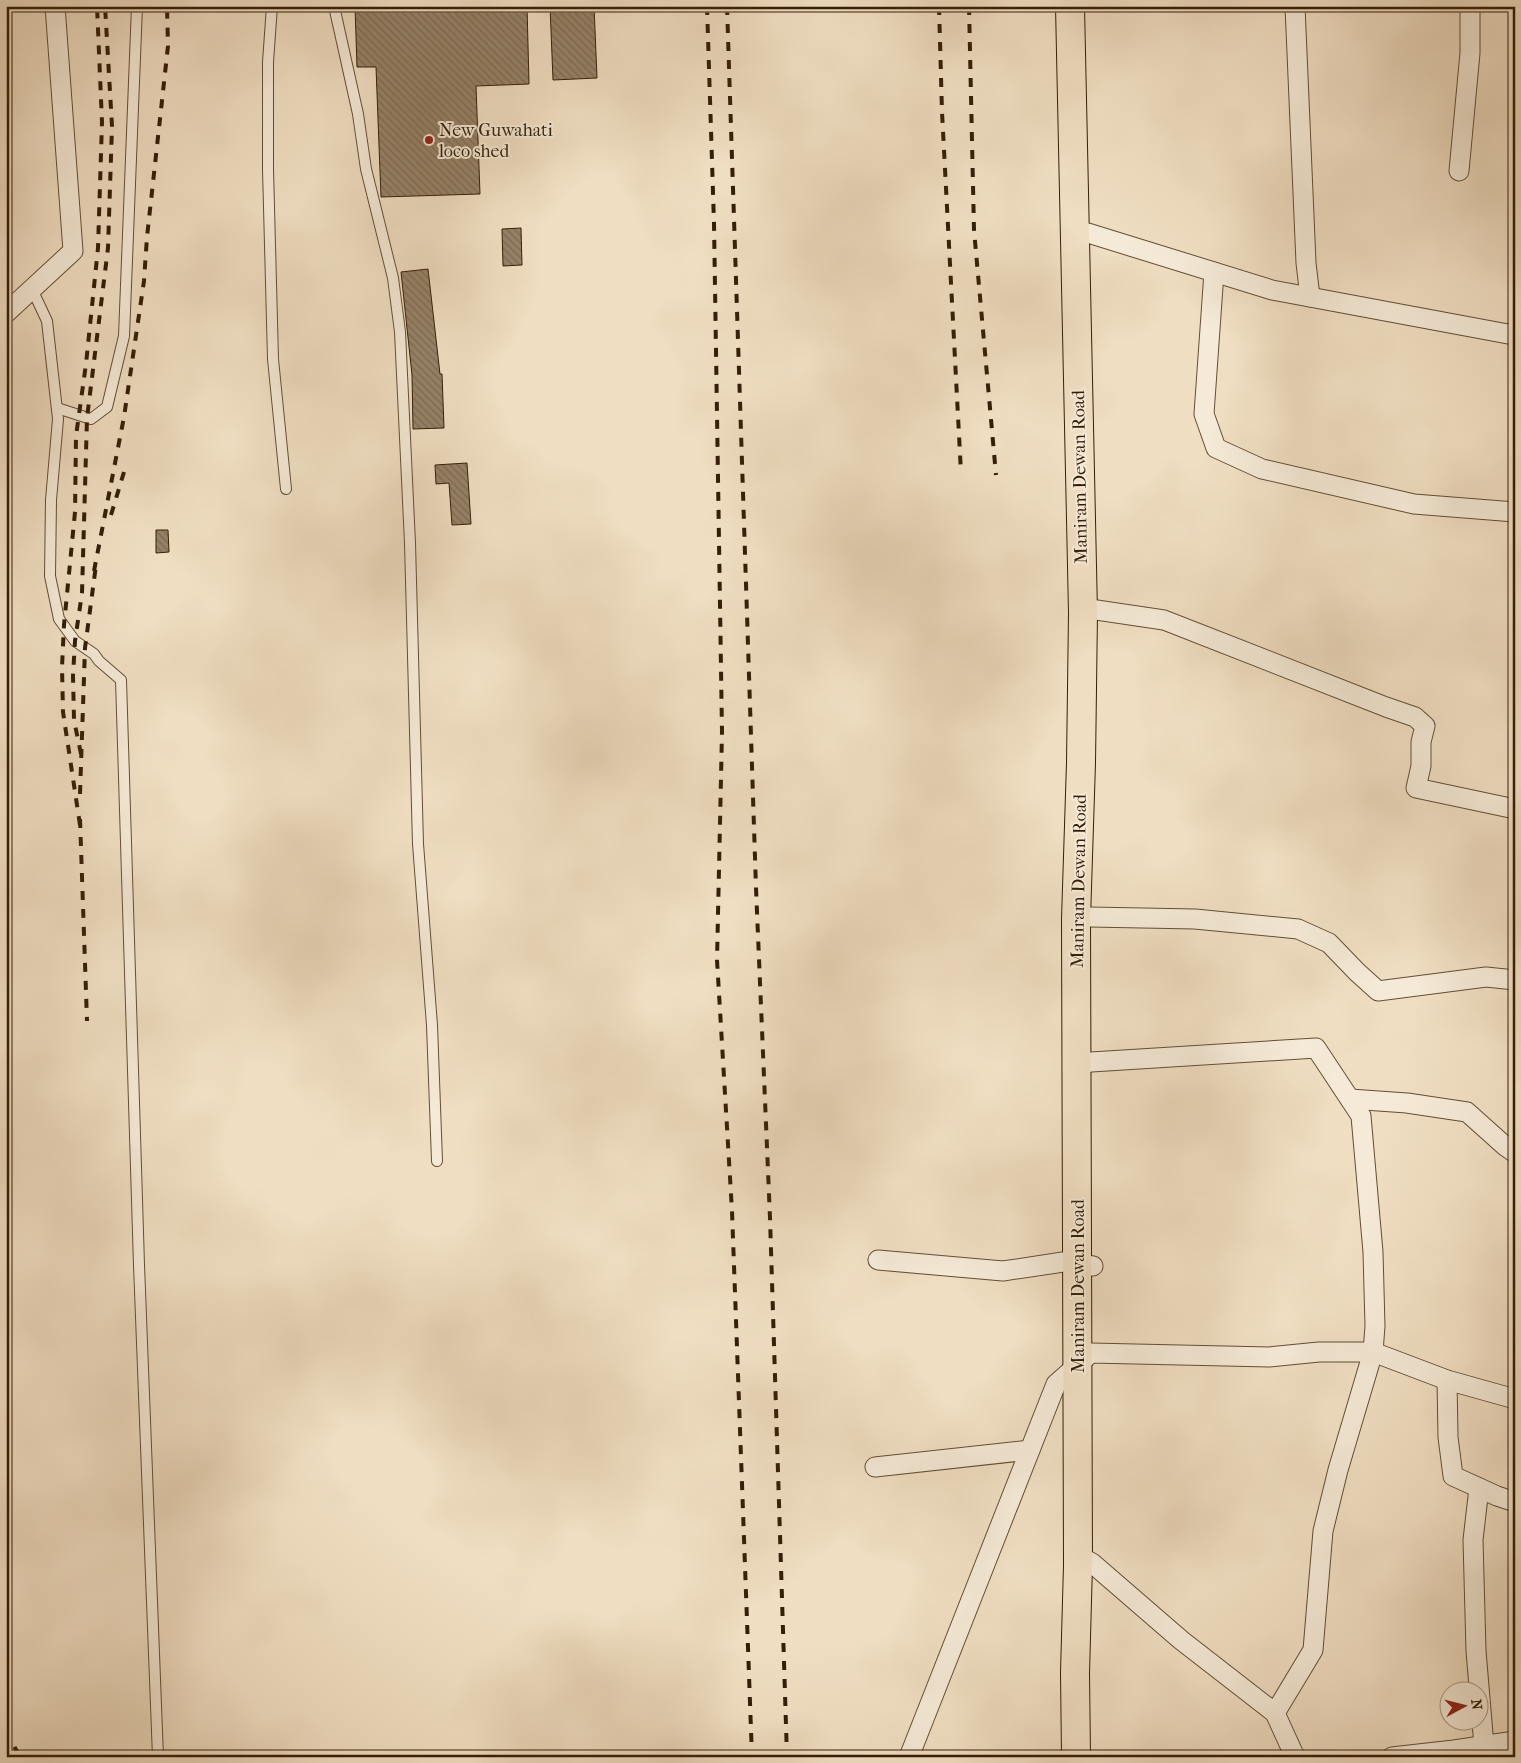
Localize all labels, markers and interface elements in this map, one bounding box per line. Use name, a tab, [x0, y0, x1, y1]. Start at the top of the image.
place label: New Guwahati loco shed	[438, 120, 554, 162]
marker: New Guwahati loco shed	[423, 134, 435, 146]
street label: Maniram Dewan Road	[1068, 390, 1092, 564]
street label: Maniram Dewan Road	[1067, 794, 1091, 968]
street label: Maniram Dewan Road	[1068, 1199, 1089, 1373]
north arrow	[1438, 1680, 1488, 1730]
text: N	[1467, 1698, 1486, 1711]

